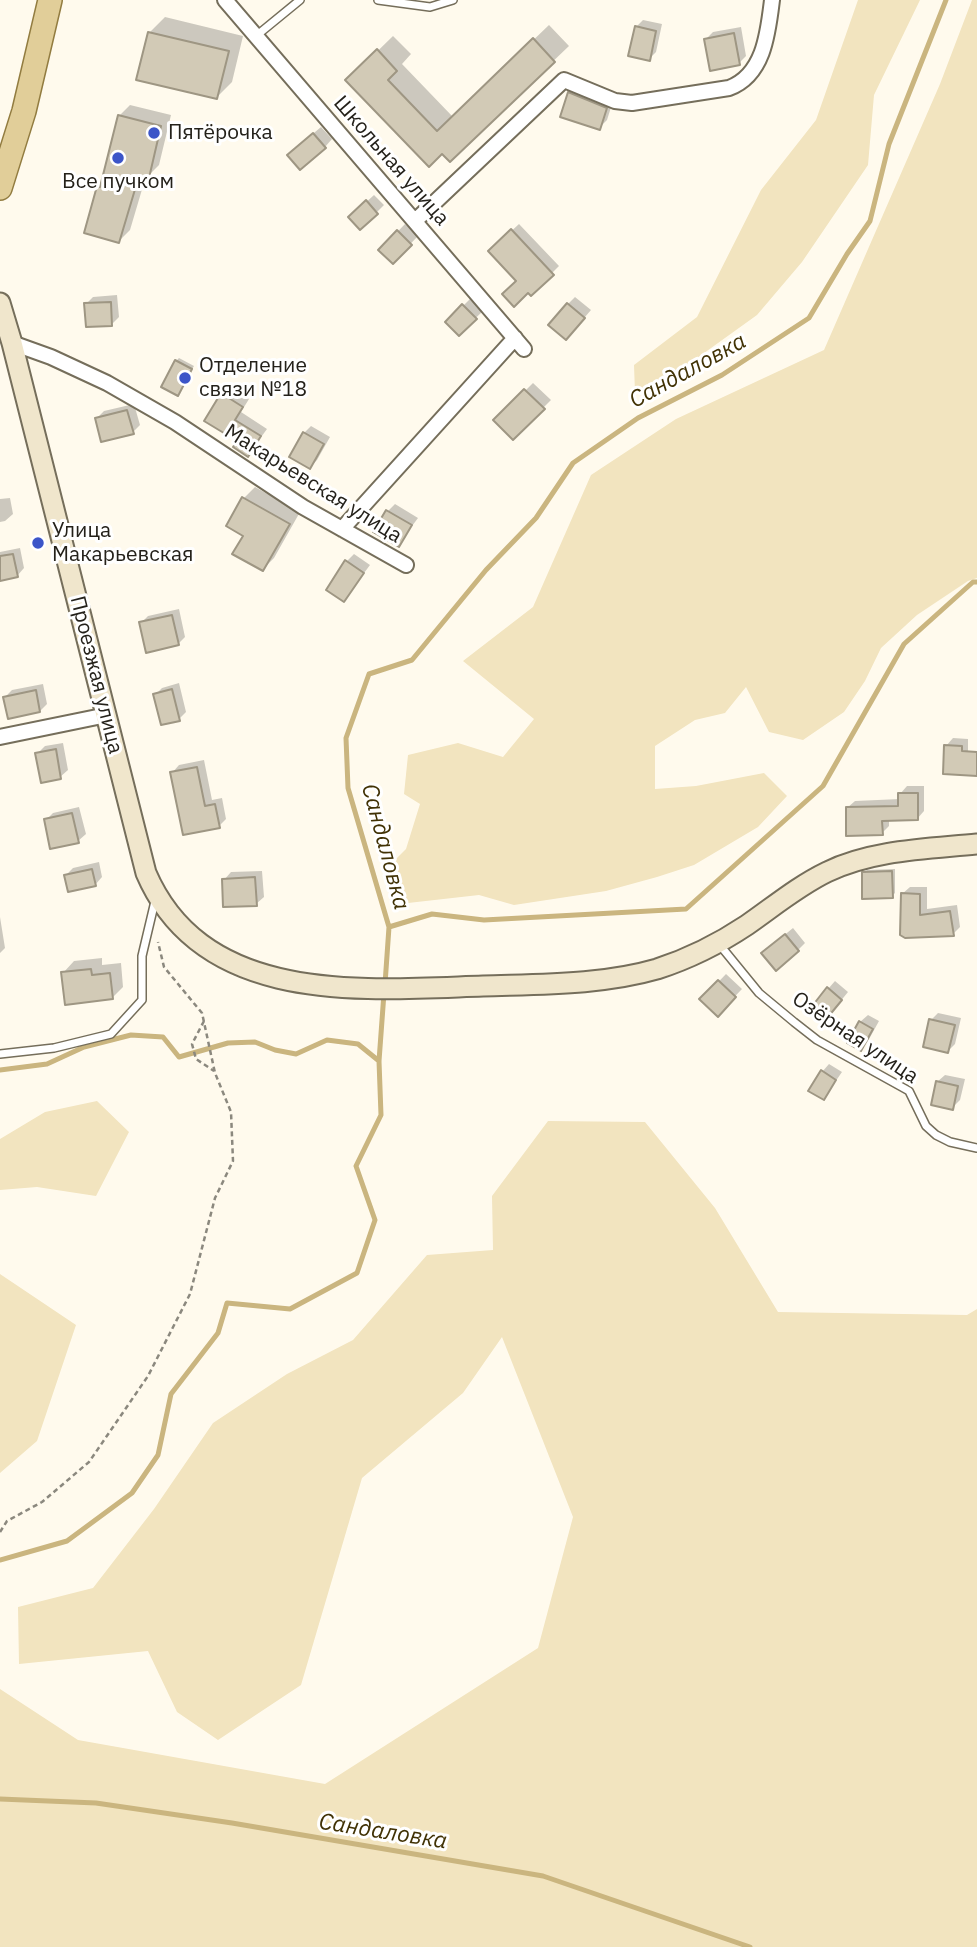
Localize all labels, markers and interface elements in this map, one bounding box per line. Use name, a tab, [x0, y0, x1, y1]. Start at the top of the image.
street label: Школьная улица	[328, 91, 454, 231]
place label: Пятёрочка	[168, 120, 273, 146]
marker: Пятёрочка	[146, 125, 162, 141]
marker: Все пучком	[110, 150, 126, 166]
place label: Все пучком	[62, 169, 174, 195]
water label: Сандаловка	[625, 328, 751, 414]
place label: Отделение связи №18	[199, 353, 307, 403]
marker: Отделение связи №18	[177, 370, 193, 386]
street label: Макарьевская улица	[220, 419, 406, 549]
place label: Улица Макарьевская	[52, 518, 194, 568]
marker: Улица Макарьевская	[30, 535, 46, 551]
street label: Проезжая улица	[64, 593, 128, 757]
water label: Сандаловка	[355, 781, 415, 913]
street label: Озёрная улица	[787, 986, 923, 1090]
water label: Сандаловка	[317, 1808, 449, 1856]

